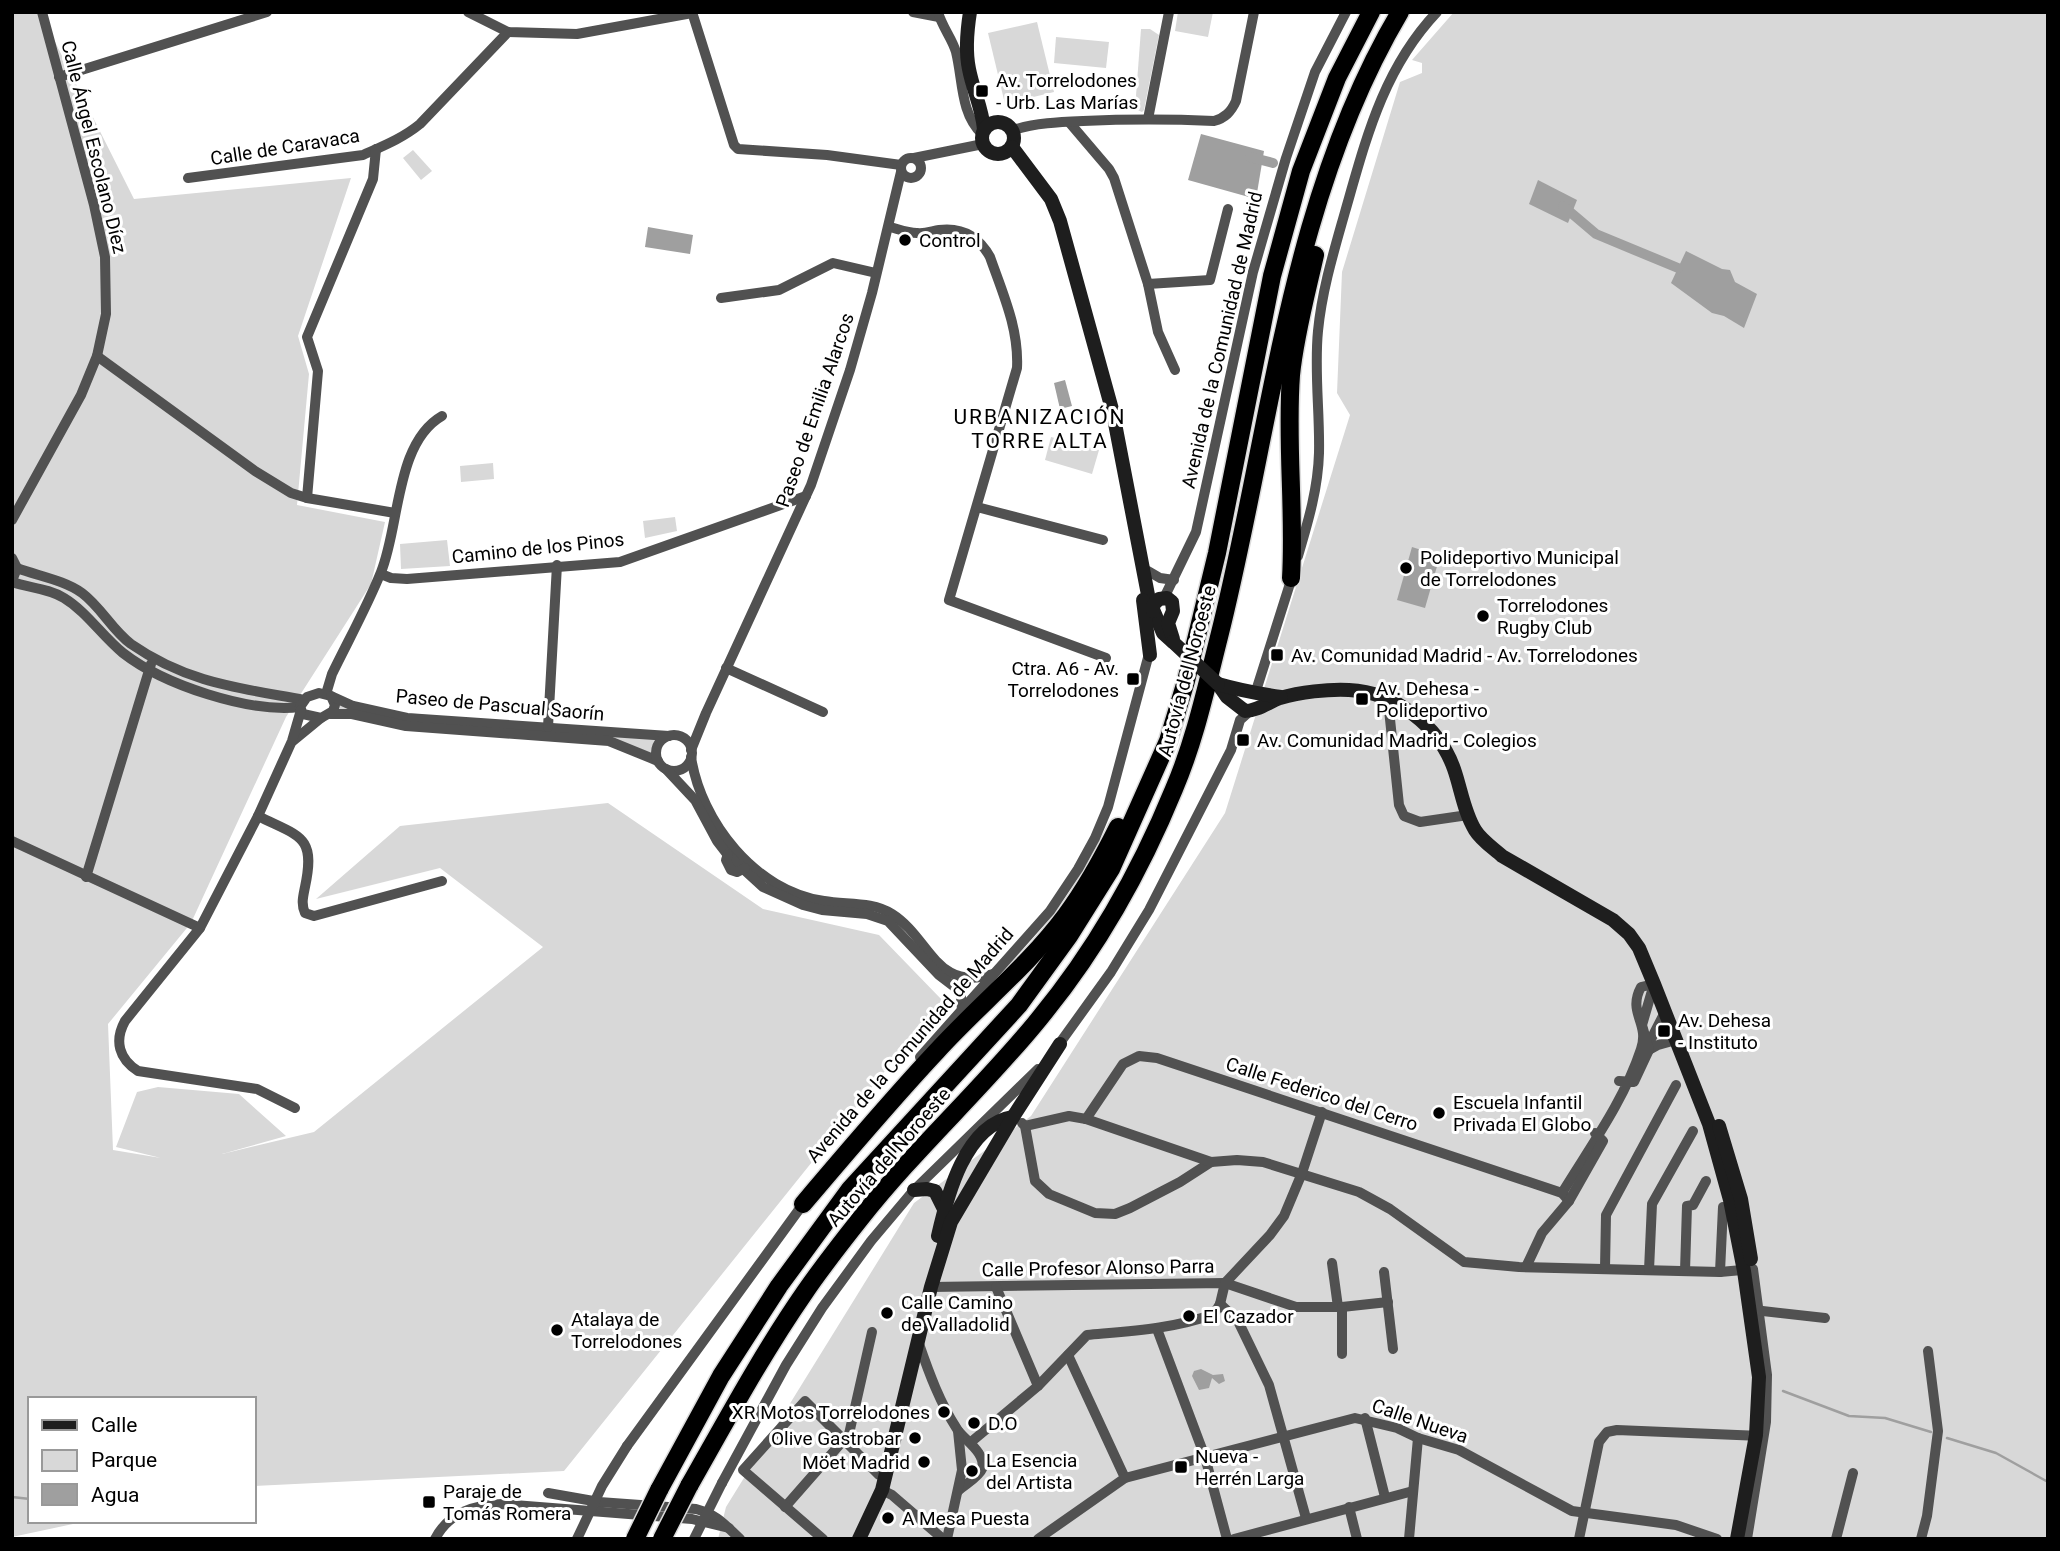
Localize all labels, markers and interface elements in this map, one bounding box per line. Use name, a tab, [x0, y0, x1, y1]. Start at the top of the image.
street label: Calle Ángel Escolano Díez	[56, 38, 132, 256]
place label: Av. Torrelodones - Urb. Las Marías	[996, 69, 1138, 114]
marker: Av. Torrelodones - Urb. Las Marías	[974, 83, 990, 99]
street label: Calle de Caravaca	[209, 124, 361, 170]
street label: Avenida de la Comunidad de Madrid	[1177, 189, 1267, 491]
place label: Control	[919, 229, 981, 252]
marker: Control	[897, 232, 913, 248]
street label: Paseo de Emilia Alarcos	[771, 310, 859, 510]
district label: URBANIZACIÓN TORRE ALTA	[953, 405, 1127, 453]
street label: Camino de los Pinos	[451, 528, 625, 568]
place label: Polideportivo Municipal de Torrelodones	[1420, 546, 1619, 591]
marker: Polideportivo Municipal de Torrelodones	[1398, 560, 1414, 576]
street label: Autovía del Noroeste	[1153, 583, 1221, 759]
place label: Torrelodones Rugby Club	[1497, 594, 1608, 639]
marker: Torrelodones Rugby Club	[1475, 608, 1491, 624]
place label: Av. Comunidad Madrid - Av. Torrelodones	[1291, 644, 1638, 667]
marker: Av. Comunidad Madrid - Av. Torrelodones	[1269, 647, 1285, 663]
place label: Ctra. A6 - Av. Torrelodones	[1008, 657, 1119, 702]
marker: Ctra. A6 - Av. Torrelodones	[1125, 671, 1141, 687]
place label: Av. Dehesa - Polideportivo	[1376, 677, 1488, 722]
street label: Paseo de Pascual Saorín	[395, 684, 605, 726]
marker: Av. Dehesa - Polideportivo	[1354, 691, 1370, 707]
place label: Av. Comunidad Madrid - Colegios	[1257, 729, 1537, 752]
marker: Av. Comunidad Madrid - Colegios	[1235, 732, 1251, 748]
street label: Avenida de la Comunidad de Madrid	[802, 923, 1018, 1167]
place label: Av. Dehesa - Instituto	[1678, 1009, 1771, 1054]
marker: Av. Dehesa - Instituto	[1656, 1023, 1672, 1039]
street label: Calle Federico del Cerro	[1223, 1052, 1421, 1136]
street label: Autovía del Noroeste	[823, 1083, 955, 1231]
place label: Escuela Infantil Privada El Globo	[1453, 1091, 1591, 1136]
marker: Escuela Infantil Privada El Globo	[1431, 1105, 1447, 1121]
street label: Calle Profesor Alonso Parra	[981, 1254, 1215, 1282]
place label: Calle Camino de Valladolid	[901, 1291, 1013, 1336]
marker: Calle Camino de Valladolid	[879, 1305, 895, 1321]
place label: El Cazador	[1203, 1305, 1294, 1328]
place label: Atalaya de Torrelodones	[571, 1308, 682, 1353]
marker: El Cazador	[1181, 1308, 1197, 1324]
marker: Atalaya de Torrelodones	[549, 1322, 565, 1338]
street label: Calle Nueva	[1369, 1394, 1471, 1448]
legend	[28, 1397, 256, 1523]
place label: XR Motos Torrelodones	[732, 1401, 930, 1424]
marker: XR Motos Torrelodones	[936, 1404, 952, 1420]
place label: D.O	[988, 1412, 1018, 1435]
text: Calle	[91, 1413, 137, 1437]
marker: D.O	[966, 1415, 982, 1431]
place label: Olive Gastrobar	[771, 1427, 902, 1450]
marker: Olive Gastrobar	[907, 1430, 923, 1446]
place label: Nueva - Herrén Larga	[1195, 1445, 1304, 1490]
text: Parque	[91, 1448, 157, 1472]
place label: La Esencia del Artista	[986, 1449, 1077, 1494]
place label: Möet Madrid	[802, 1451, 910, 1474]
marker: Möet Madrid	[916, 1454, 932, 1470]
marker: Nueva - Herrén Larga	[1173, 1459, 1189, 1475]
marker: La Esencia del Artista	[964, 1463, 980, 1479]
place label: Paraje de Tomás Romera	[443, 1480, 571, 1525]
text: Agua	[91, 1483, 140, 1507]
marker: Paraje de Tomás Romera	[421, 1494, 437, 1510]
place label: A Mesa Puesta	[902, 1507, 1030, 1530]
marker: A Mesa Puesta	[880, 1510, 896, 1526]

